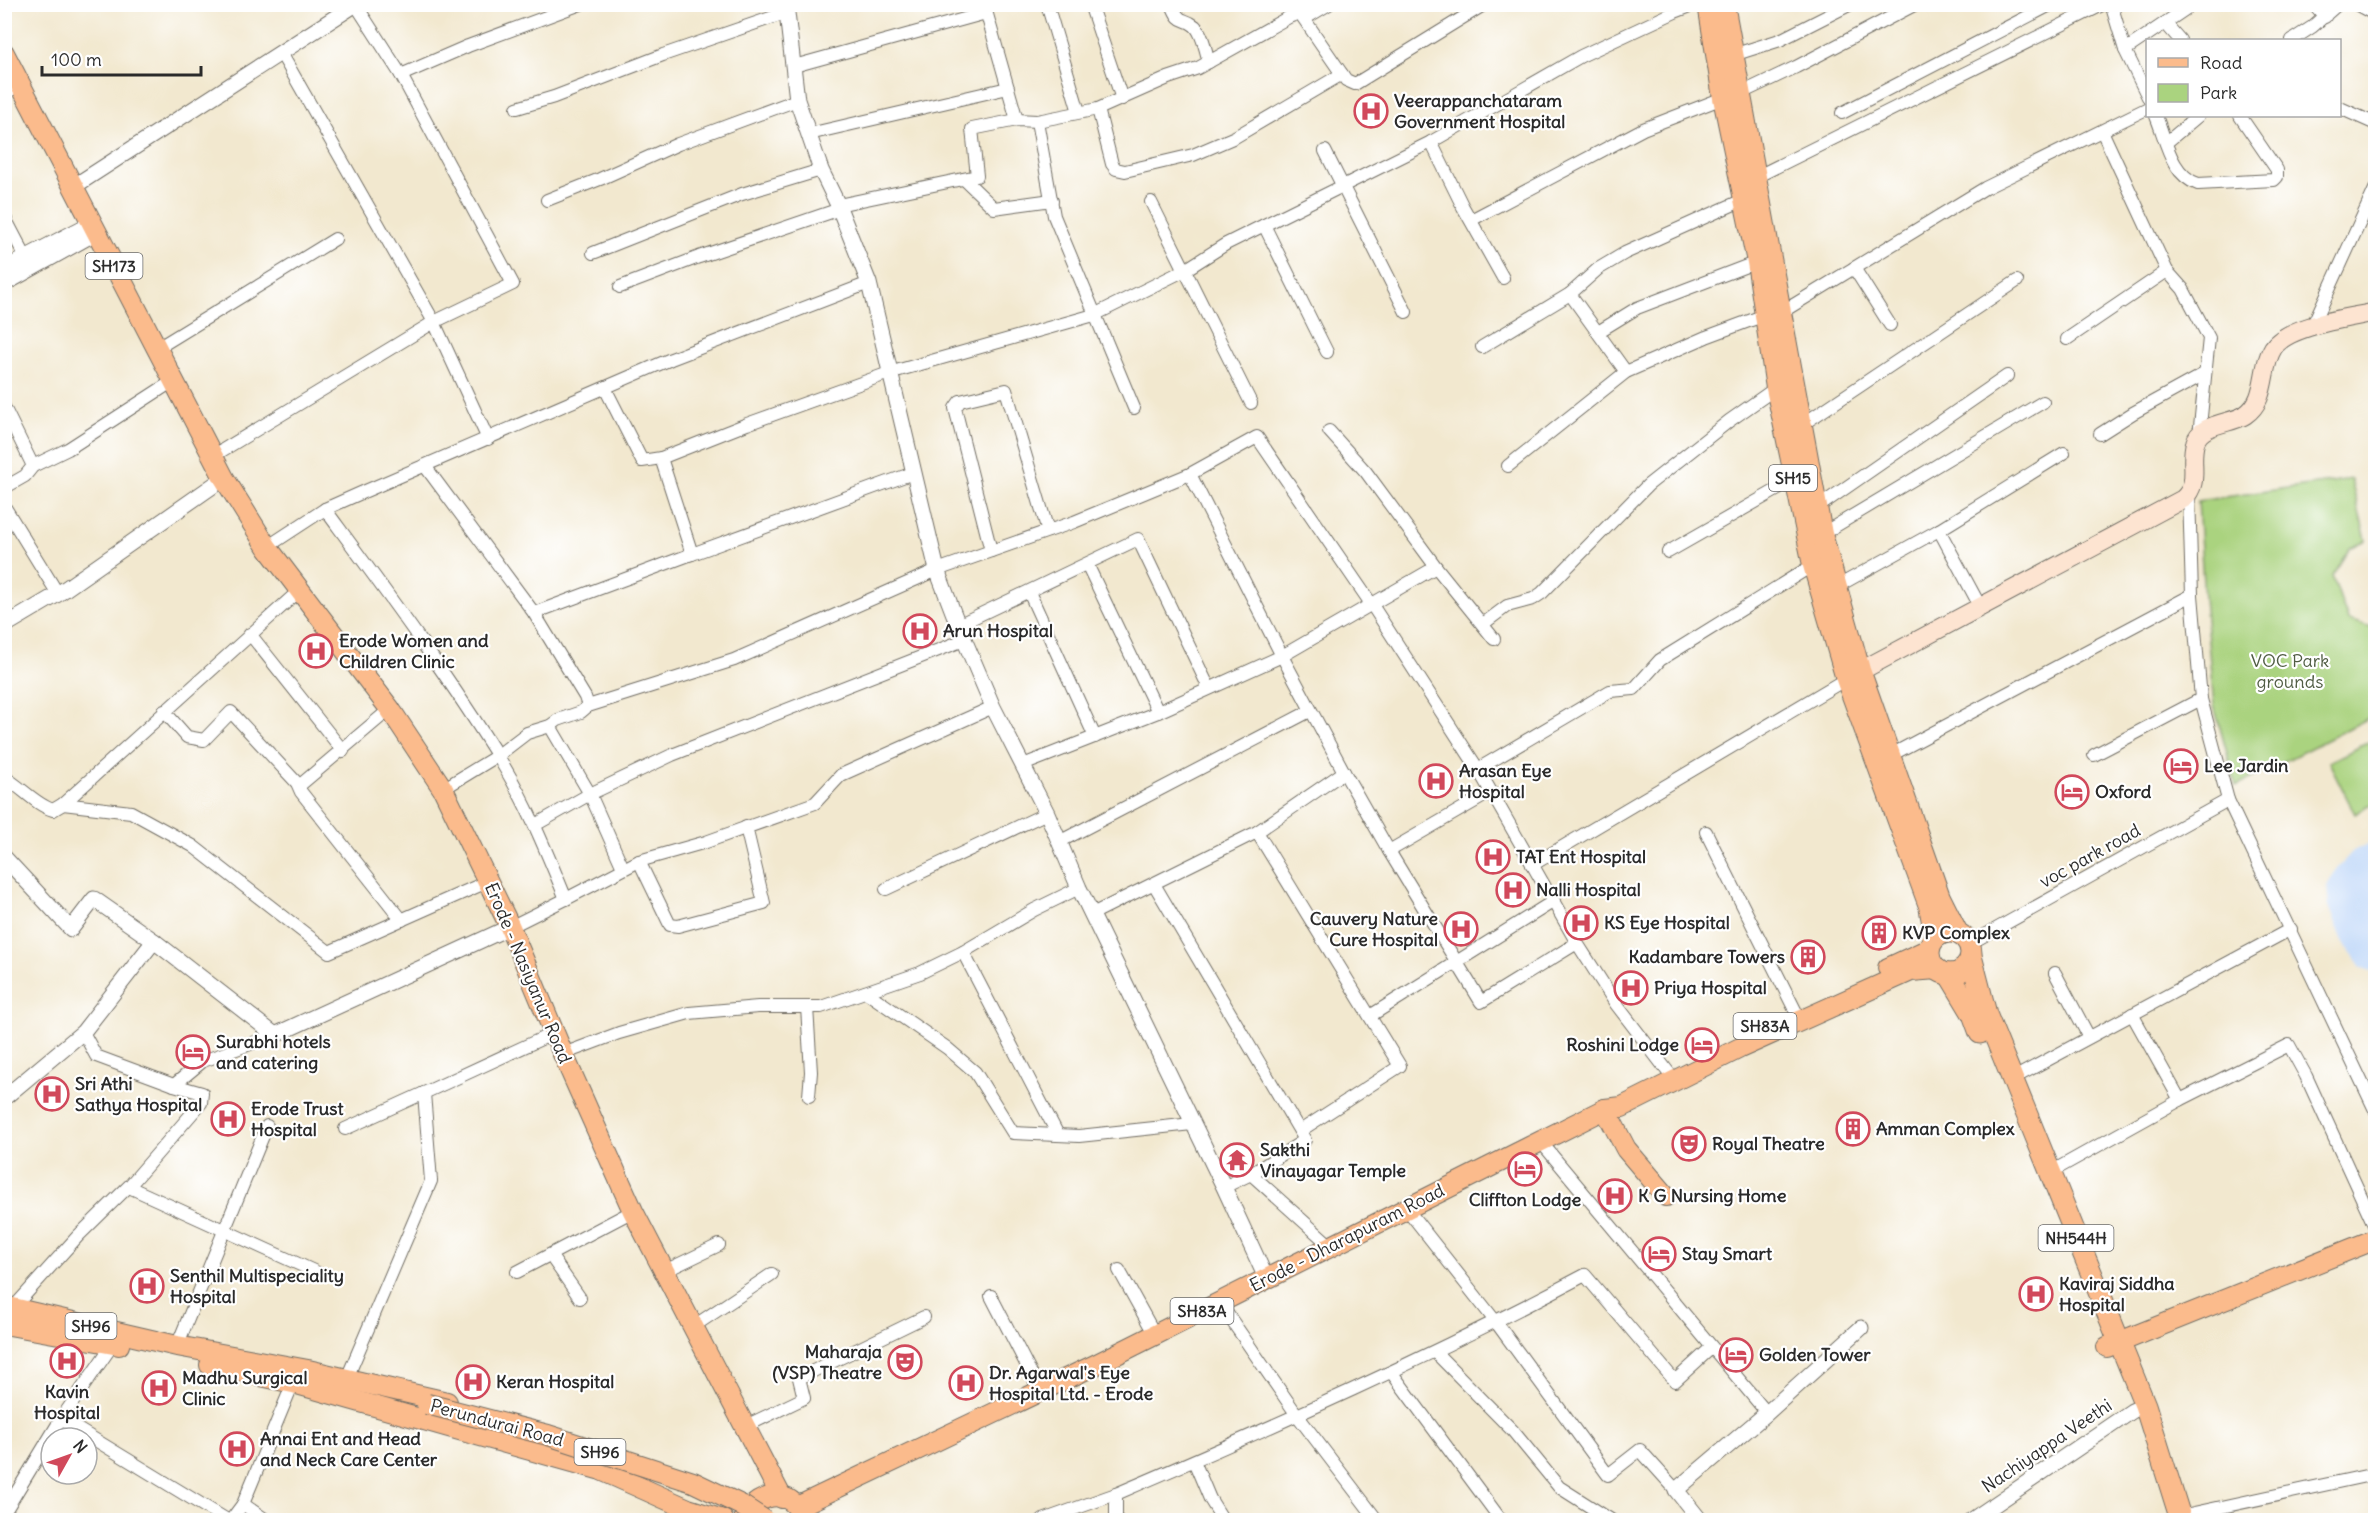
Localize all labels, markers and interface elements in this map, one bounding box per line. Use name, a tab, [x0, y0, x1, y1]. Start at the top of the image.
scale bar	[42, 39, 201, 77]
legend	[2146, 39, 2341, 117]
text: 100 m	[51, 48, 102, 71]
text: Road	[2200, 51, 2243, 74]
text: Park	[2200, 81, 2237, 104]
place label: Veerappanchataram Government Hospital	[1394, 89, 1565, 133]
hospital icon: Veerappanchataram Government Hospital	[1353, 93, 1389, 129]
road number: SH173	[86, 253, 142, 279]
road number: SH15	[1769, 465, 1817, 491]
hospital icon: Arun Hospital	[902, 613, 938, 649]
place label: Arun Hospital	[943, 619, 1053, 642]
place label: Erode Women and Children Clinic	[339, 629, 489, 673]
hospital icon: Erode Women and Children Clinic	[298, 633, 334, 669]
park label: VOC Park grounds	[2251, 649, 2329, 693]
hotel icon: Lee Jardin	[2163, 748, 2199, 784]
place label: Lee Jardin	[2204, 754, 2289, 777]
place label: Arasan Eye Hospital	[1459, 759, 1552, 803]
hospital icon: Arasan Eye Hospital	[1418, 763, 1454, 799]
hotel icon: Oxford	[2054, 774, 2090, 810]
place label: Oxford	[2095, 780, 2152, 803]
street label: voc park road	[2035, 818, 2145, 893]
hospital icon: TAT Ent Hospital	[1475, 839, 1511, 875]
place label: TAT Ent Hospital	[1516, 845, 1646, 868]
hospital icon: Nalli Hospital	[1495, 872, 1531, 908]
place label: Nalli Hospital	[1536, 878, 1641, 901]
street label: Erode - Nasiyanur Road	[480, 879, 577, 1067]
hospital icon: KS Eye Hospital	[1563, 905, 1599, 941]
place label: Cauvery Nature Cure Hospital	[1310, 907, 1438, 951]
hospital icon: Cauvery Nature Cure Hospital	[1443, 911, 1479, 947]
place label: KS Eye Hospital	[1604, 911, 1730, 934]
building icon: KVP Complex	[1861, 915, 1897, 951]
place label: KVP Complex	[1902, 921, 2010, 944]
building icon: Kadambare Towers	[1790, 939, 1826, 975]
place label: Kadambare Towers	[1628, 945, 1785, 968]
hospital icon: Priya Hospital	[1613, 970, 1649, 1006]
place label: Priya Hospital	[1654, 976, 1767, 999]
road number: SH83A	[1734, 1013, 1796, 1039]
hotel icon: Roshini Lodge	[1684, 1027, 1720, 1063]
place label: Surabhi hotels and catering	[216, 1030, 331, 1074]
place label: Roshini Lodge	[1566, 1033, 1679, 1056]
hotel icon: Surabhi hotels and catering	[175, 1034, 211, 1070]
place label: Sri Athi Sathya Hospital	[75, 1072, 202, 1116]
hospital icon: Sri Athi Sathya Hospital	[34, 1076, 70, 1112]
place label: Erode Trust Hospital	[251, 1097, 344, 1141]
hospital icon: Erode Trust Hospital	[210, 1101, 246, 1137]
building icon: Amman Complex	[1835, 1111, 1871, 1147]
place label: Amman Complex	[1876, 1117, 2015, 1140]
theatre icon: Royal Theatre	[1671, 1126, 1707, 1162]
place label: Royal Theatre	[1712, 1132, 1825, 1155]
place label: Sakthi Vinayagar Temple	[1260, 1138, 1406, 1182]
temple icon: Sakthi Vinayagar Temple	[1219, 1142, 1255, 1178]
hotel icon: Cliffton Lodge	[1507, 1151, 1543, 1187]
street label: Erode - Dharapuram Road	[1246, 1178, 1448, 1297]
hospital icon: K G Nursing Home	[1597, 1178, 1633, 1214]
place label: K G Nursing Home	[1638, 1184, 1787, 1207]
place label: Cliffton Lodge	[1469, 1188, 1582, 1211]
road number: NH544H	[2038, 1225, 2114, 1251]
hotel icon: Stay Smart	[1641, 1236, 1677, 1272]
place label: Stay Smart	[1682, 1242, 1773, 1265]
place label: Senthil Multispeciality Hospital	[170, 1264, 344, 1308]
hospital icon: Senthil Multispeciality Hospital	[129, 1268, 165, 1304]
place label: Kaviraj Siddha Hospital	[2059, 1272, 2175, 1316]
hospital icon: Kaviraj Siddha Hospital	[2018, 1276, 2054, 1312]
road number: SH83A	[1170, 1298, 1234, 1324]
road number: SH96	[66, 1313, 116, 1339]
hotel icon: Golden Tower	[1718, 1337, 1754, 1373]
place label: Maharaja (VSP) Theatre	[772, 1340, 882, 1384]
hospital icon: Kavin Hospital	[49, 1343, 85, 1379]
place label: Golden Tower	[1759, 1343, 1871, 1366]
theatre icon: Maharaja (VSP) Theatre	[887, 1344, 923, 1380]
place label: Dr. Agarwal's Eye Hospital Ltd. - Erode	[989, 1361, 1153, 1405]
hospital icon: Keran Hospital	[455, 1364, 491, 1400]
hospital icon: Dr. Agarwal's Eye Hospital Ltd. - Erode	[948, 1365, 984, 1401]
place label: Madhu Surgical Clinic	[182, 1366, 307, 1410]
hospital icon: Madhu Surgical Clinic	[141, 1370, 177, 1406]
place label: Keran Hospital	[496, 1370, 614, 1393]
place label: Kavin Hospital	[34, 1380, 100, 1424]
street label: Perundurai Road	[428, 1394, 567, 1451]
street label: Nachiyappa Veethi	[1977, 1394, 2116, 1498]
north arrow	[39, 1426, 99, 1486]
place label: Annai Ent and Head and Neck Care Center	[260, 1427, 438, 1471]
hospital icon: Annai Ent and Head and Neck Care Center	[219, 1431, 255, 1467]
text: N	[69, 1436, 92, 1457]
road number: SH96	[574, 1439, 626, 1465]

